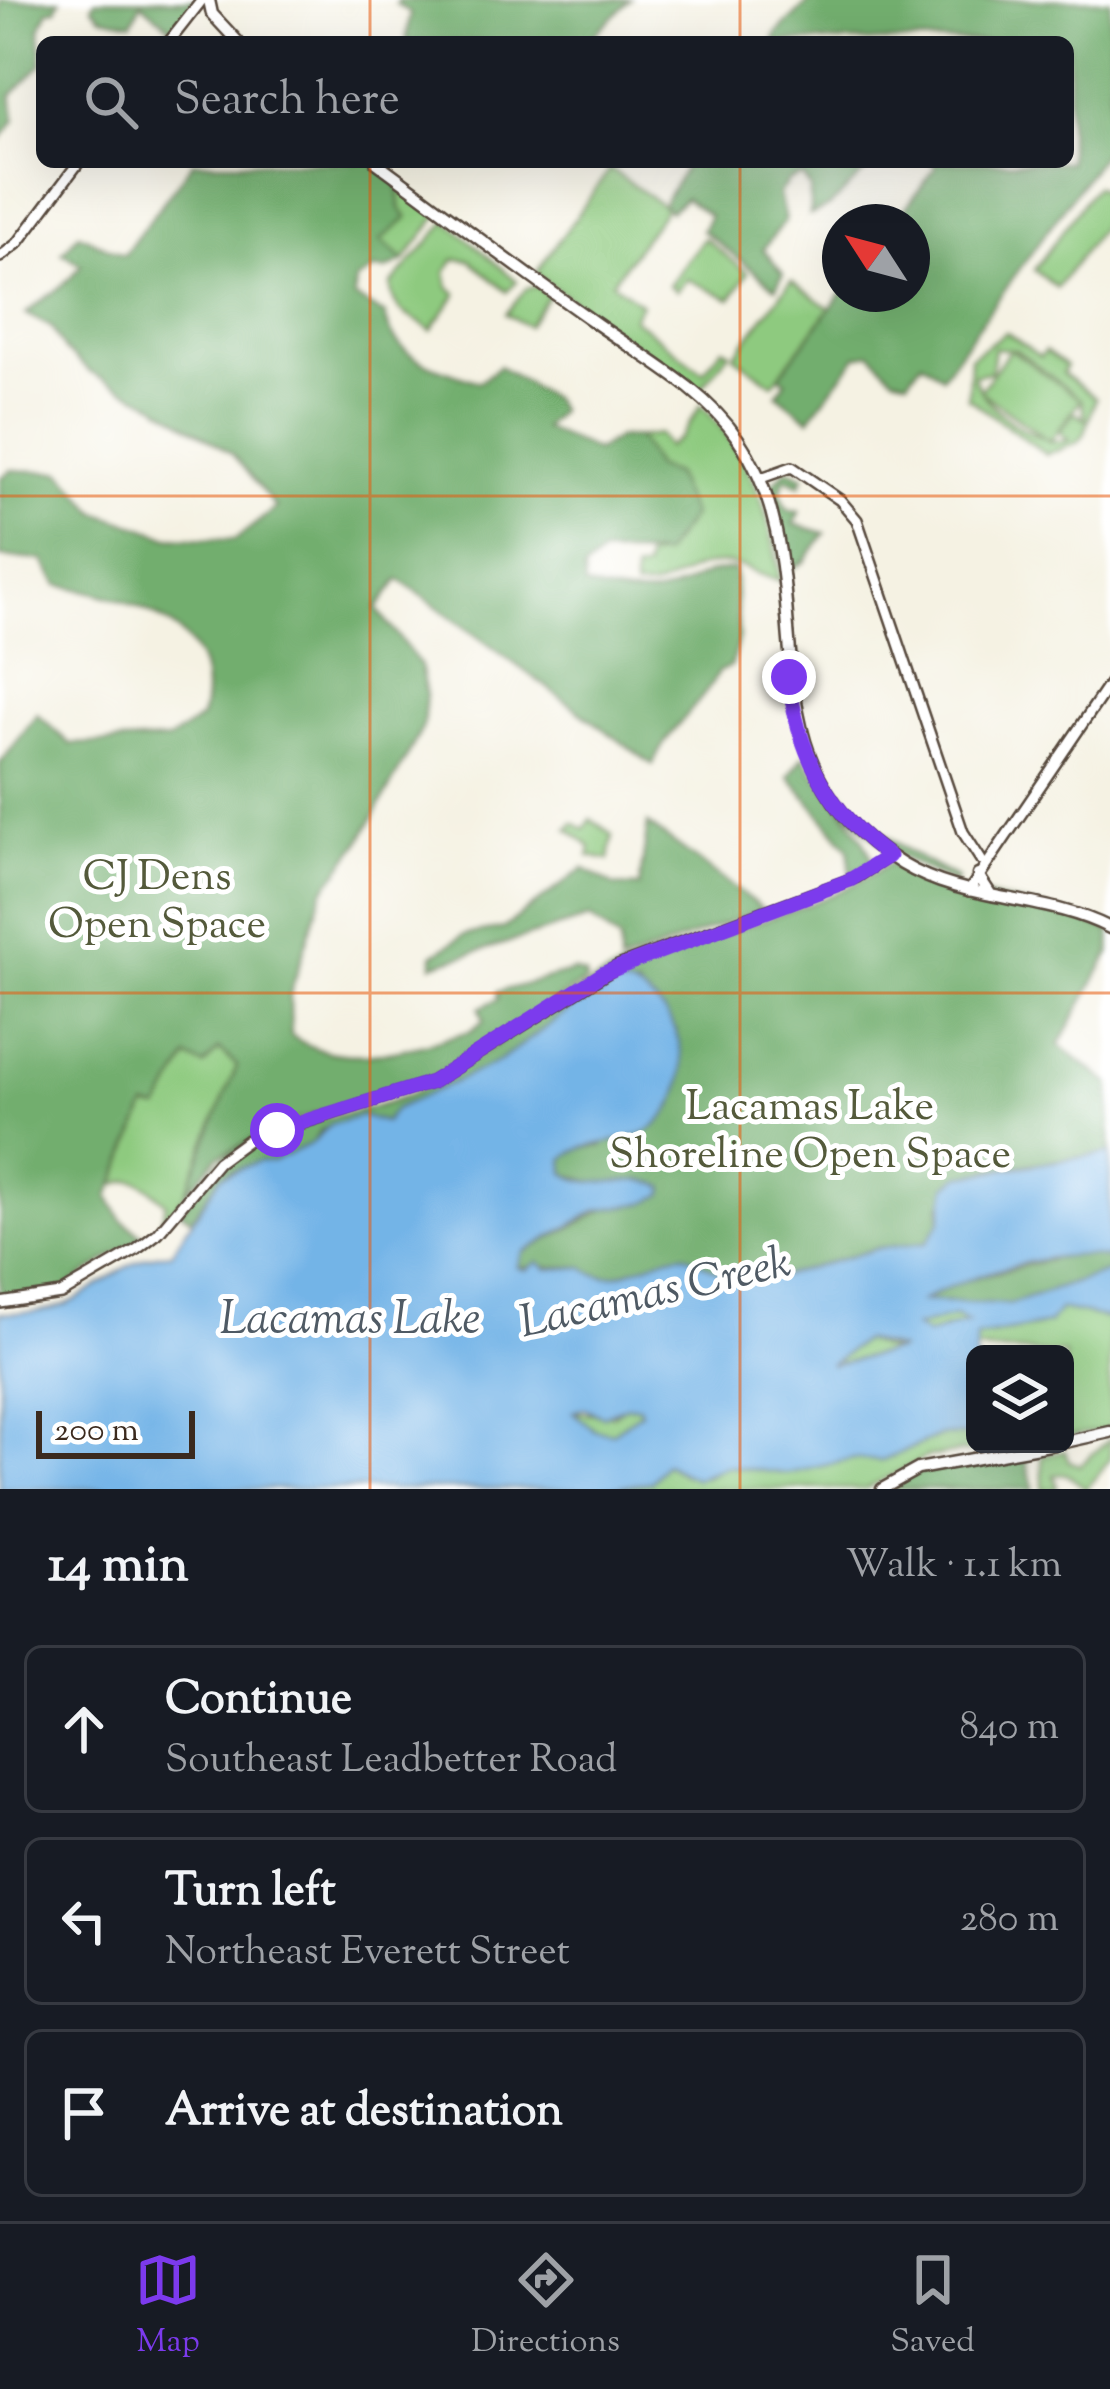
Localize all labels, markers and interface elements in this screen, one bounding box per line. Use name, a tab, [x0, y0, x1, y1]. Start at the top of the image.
search box	[36, 36, 1074, 168]
icon: search	[78, 69, 144, 135]
text: Search here	[174, 70, 400, 135]
north arrow	[822, 204, 930, 312]
route end	[762, 650, 816, 704]
park label: CJ Dens Open Space	[48, 849, 266, 957]
park label: Lacamas Lake Shoreline Open Space	[609, 1079, 1011, 1187]
route start	[250, 1103, 304, 1157]
water label: Lacamas Creek	[513, 1233, 797, 1358]
water label: Lacamas Lake	[220, 1289, 480, 1354]
map controls	[966, 1345, 1074, 1453]
button: layers	[966, 1345, 1074, 1453]
scale bar	[36, 1405, 195, 1458]
text: 200 m	[54, 1408, 139, 1456]
text: 14 min	[48, 1531, 189, 1604]
text: Walk · 1.1 km	[846, 1539, 1062, 1595]
text: Continue	[165, 1669, 352, 1734]
icon: ahead	[51, 1696, 117, 1762]
text: 840 m	[959, 1701, 1059, 1757]
text: Southeast Leadbetter Road	[165, 1734, 617, 1790]
text: Turn left	[165, 1861, 336, 1926]
icon: left	[51, 1888, 117, 1954]
text: 280 m	[960, 1893, 1059, 1949]
text: Northeast Everett Street	[165, 1926, 570, 1982]
icon: arrive	[51, 2080, 117, 2146]
text: Arrive at destination	[165, 2081, 563, 2146]
tab: Map	[135, 2247, 201, 2367]
tab: Directions	[471, 2247, 620, 2367]
tab: Saved	[890, 2247, 975, 2367]

